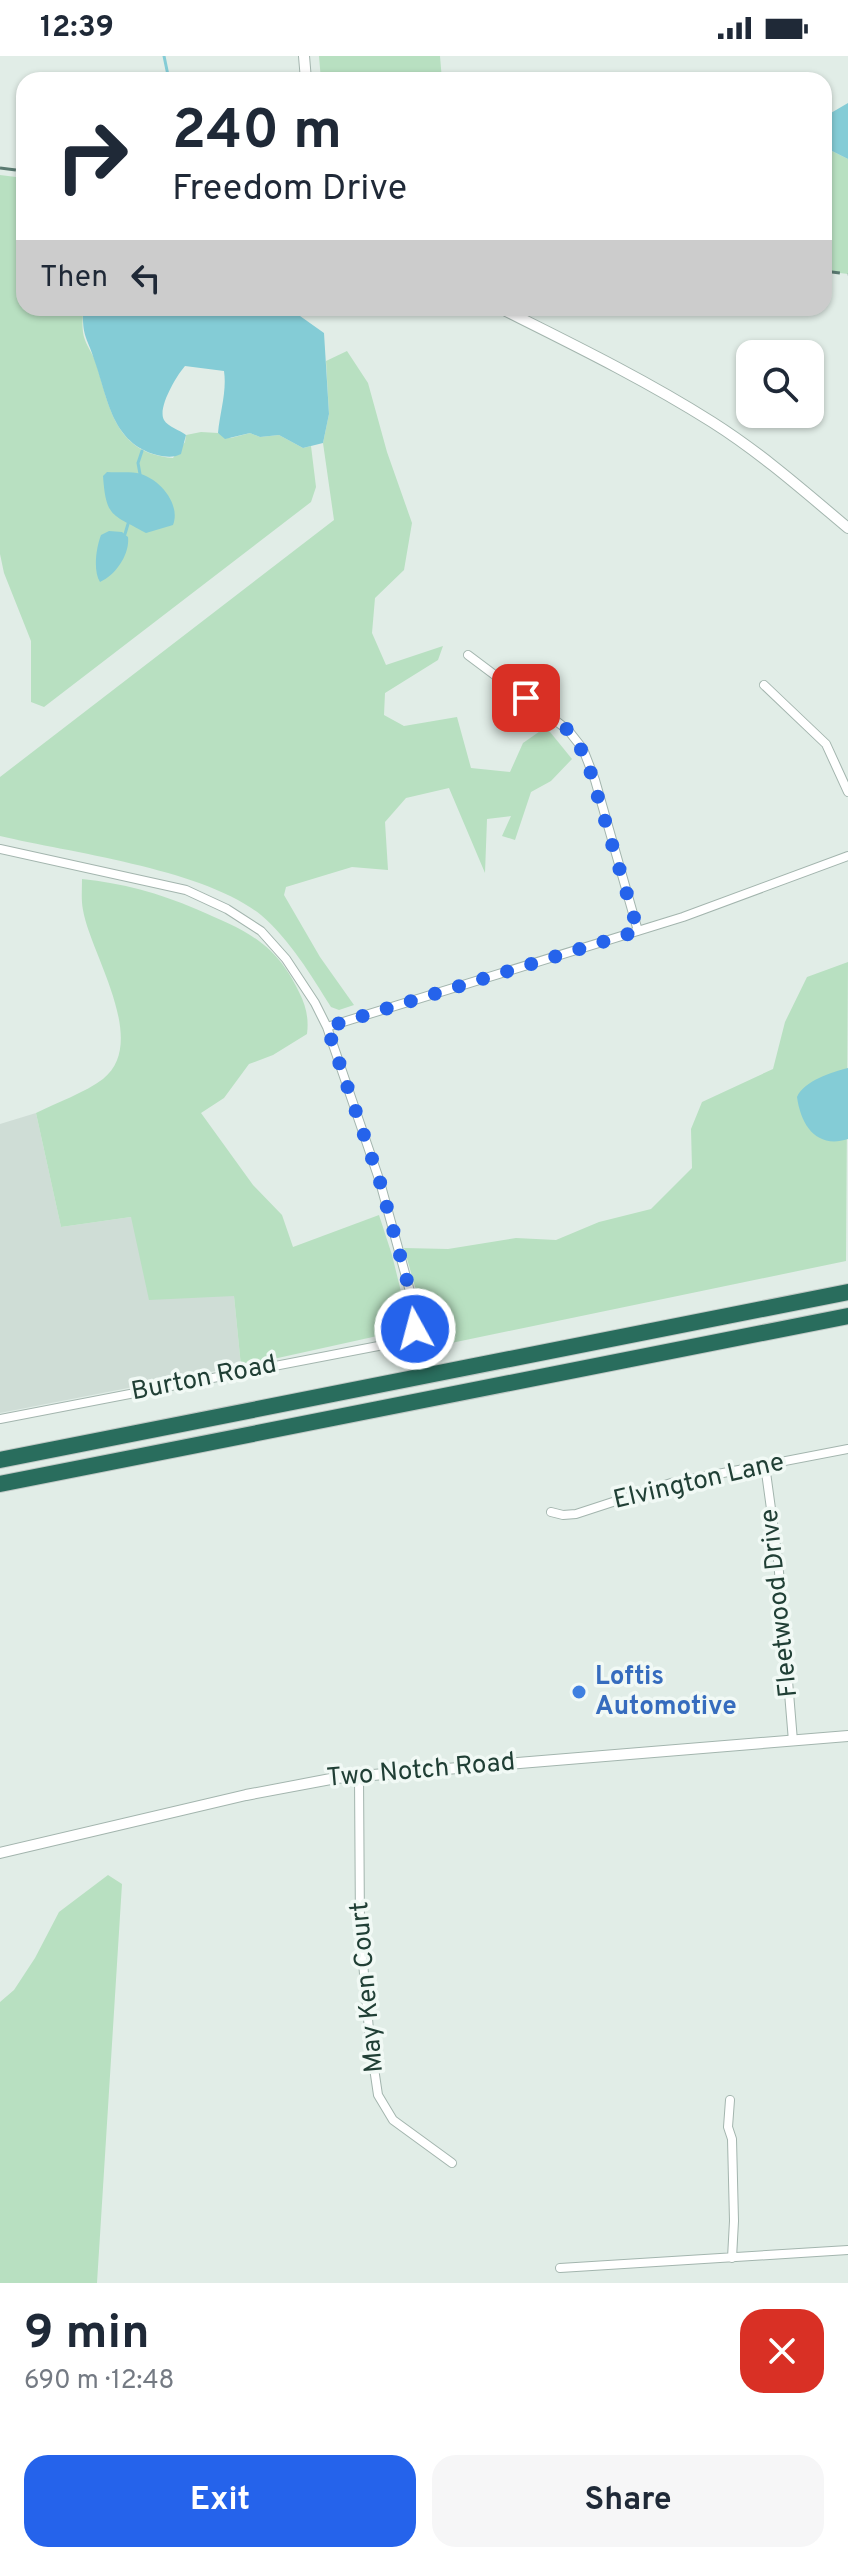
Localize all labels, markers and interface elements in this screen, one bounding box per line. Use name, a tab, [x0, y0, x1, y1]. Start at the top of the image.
text: 12:39	[40, 10, 114, 47]
text: 240 m	[172, 98, 342, 168]
icon: right	[40, 104, 144, 208]
text: Freedom Drive	[172, 167, 407, 213]
icon: left	[124, 256, 168, 300]
text: Then	[40, 260, 108, 297]
map controls	[736, 340, 824, 428]
button: search	[736, 340, 824, 428]
pin	[492, 664, 560, 732]
icon: arrive	[504, 676, 548, 720]
position arrow	[373, 1287, 457, 1371]
street label: Burton Road	[129, 1349, 279, 1409]
street label: Elvington Lane	[610, 1446, 788, 1518]
street label: Fleetwood Drive	[754, 1507, 806, 1699]
place label: Loftis Automotive	[595, 1661, 737, 1724]
marker: Loftis Automotive	[570, 1683, 588, 1701]
street label: Two Notch Road	[325, 1746, 517, 1796]
street label: May Ken Court	[344, 1900, 392, 2074]
text: 9 min	[24, 2305, 150, 2365]
button: close	[740, 2309, 824, 2393]
text: 690 m · 12:48	[24, 2365, 174, 2398]
button: Exit	[24, 2455, 416, 2547]
button: Share	[432, 2455, 824, 2547]

